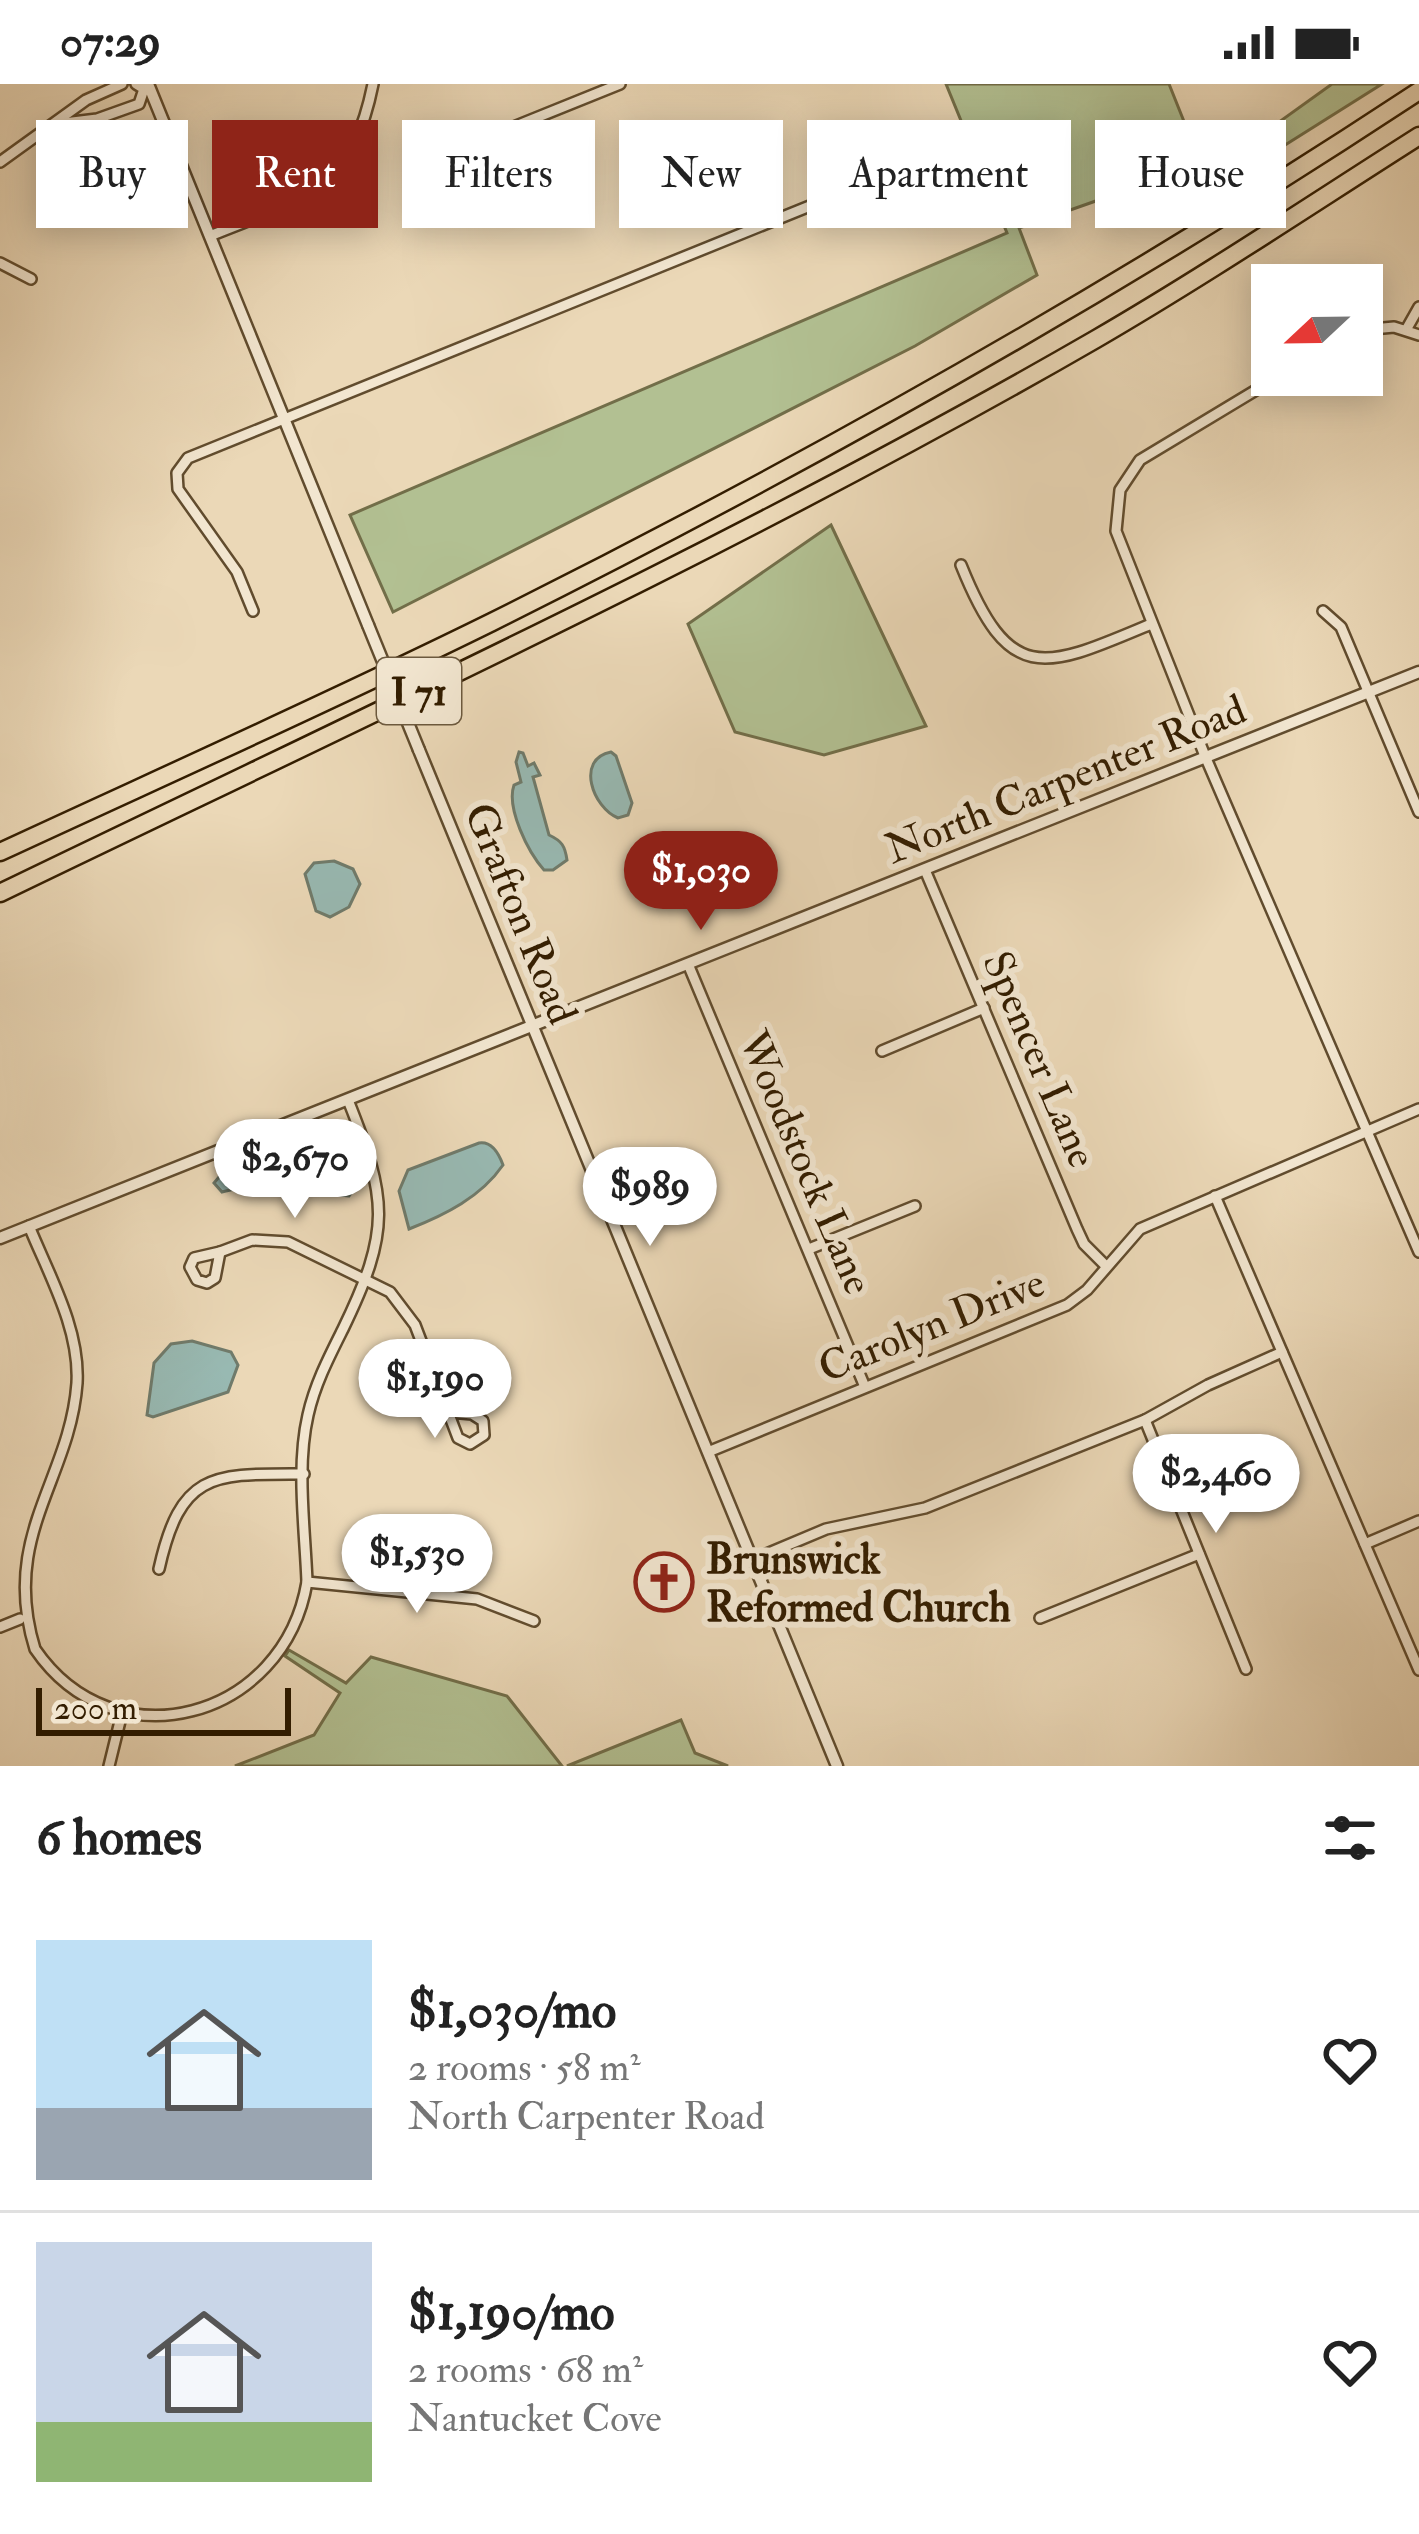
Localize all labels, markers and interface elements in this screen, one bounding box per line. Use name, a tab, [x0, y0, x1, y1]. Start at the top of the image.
text: 07:29	[60, 14, 161, 70]
chip: Buy	[36, 120, 188, 228]
chip: Rent	[212, 120, 378, 228]
chip: Filters	[402, 120, 595, 228]
chip: New	[619, 120, 783, 228]
chip: Apartment	[807, 120, 1071, 228]
chip: House	[1095, 120, 1286, 228]
north arrow	[1251, 264, 1383, 396]
map controls	[1251, 264, 1383, 396]
road number: I 71	[377, 658, 461, 724]
street label: North Carpenter Road	[878, 684, 1254, 876]
street label: Grafton Road	[452, 796, 588, 1032]
pin: $1,030	[603, 831, 799, 933]
text: $1,030	[651, 845, 751, 894]
street label: Spencer Lane	[970, 944, 1108, 1176]
street label: Woodstock Lane	[726, 1022, 884, 1302]
pin: $2,670	[197, 1119, 393, 1221]
text: $2,670	[241, 1133, 349, 1182]
pin: $989	[579, 1147, 721, 1249]
text: $989	[610, 1161, 690, 1210]
street label: Carolyn Drive	[811, 1257, 1052, 1395]
pin: $1,190	[337, 1339, 533, 1441]
text: $1,190	[385, 1353, 485, 1402]
pin: $2,460	[1118, 1434, 1314, 1536]
text: $2,460	[1160, 1448, 1272, 1497]
pin: $1,530	[319, 1514, 515, 1616]
text: $1,530	[369, 1528, 465, 1577]
place label: Brunswick Reformed Church	[706, 1534, 1011, 1634]
church icon: Brunswick Reformed Church	[633, 1551, 695, 1613]
scale bar	[36, 1682, 291, 1735]
text: 200 m	[54, 1688, 137, 1729]
icon: filters	[1317, 1805, 1383, 1871]
text: 6 homes	[36, 1806, 202, 1870]
text: $1,030/mo	[408, 1979, 616, 2043]
icon: home	[132, 1988, 276, 2132]
icon: heart	[1317, 2027, 1383, 2093]
text: 2 rooms · 58 m²	[408, 2043, 641, 2092]
text: North Carpenter Road	[408, 2092, 765, 2141]
text: $1,190/mo	[408, 2281, 615, 2345]
icon: home	[132, 2290, 276, 2434]
icon: heart	[1317, 2329, 1383, 2395]
text: 2 rooms · 68 m²	[408, 2345, 643, 2394]
text: Nantucket Cove	[408, 2394, 661, 2443]

